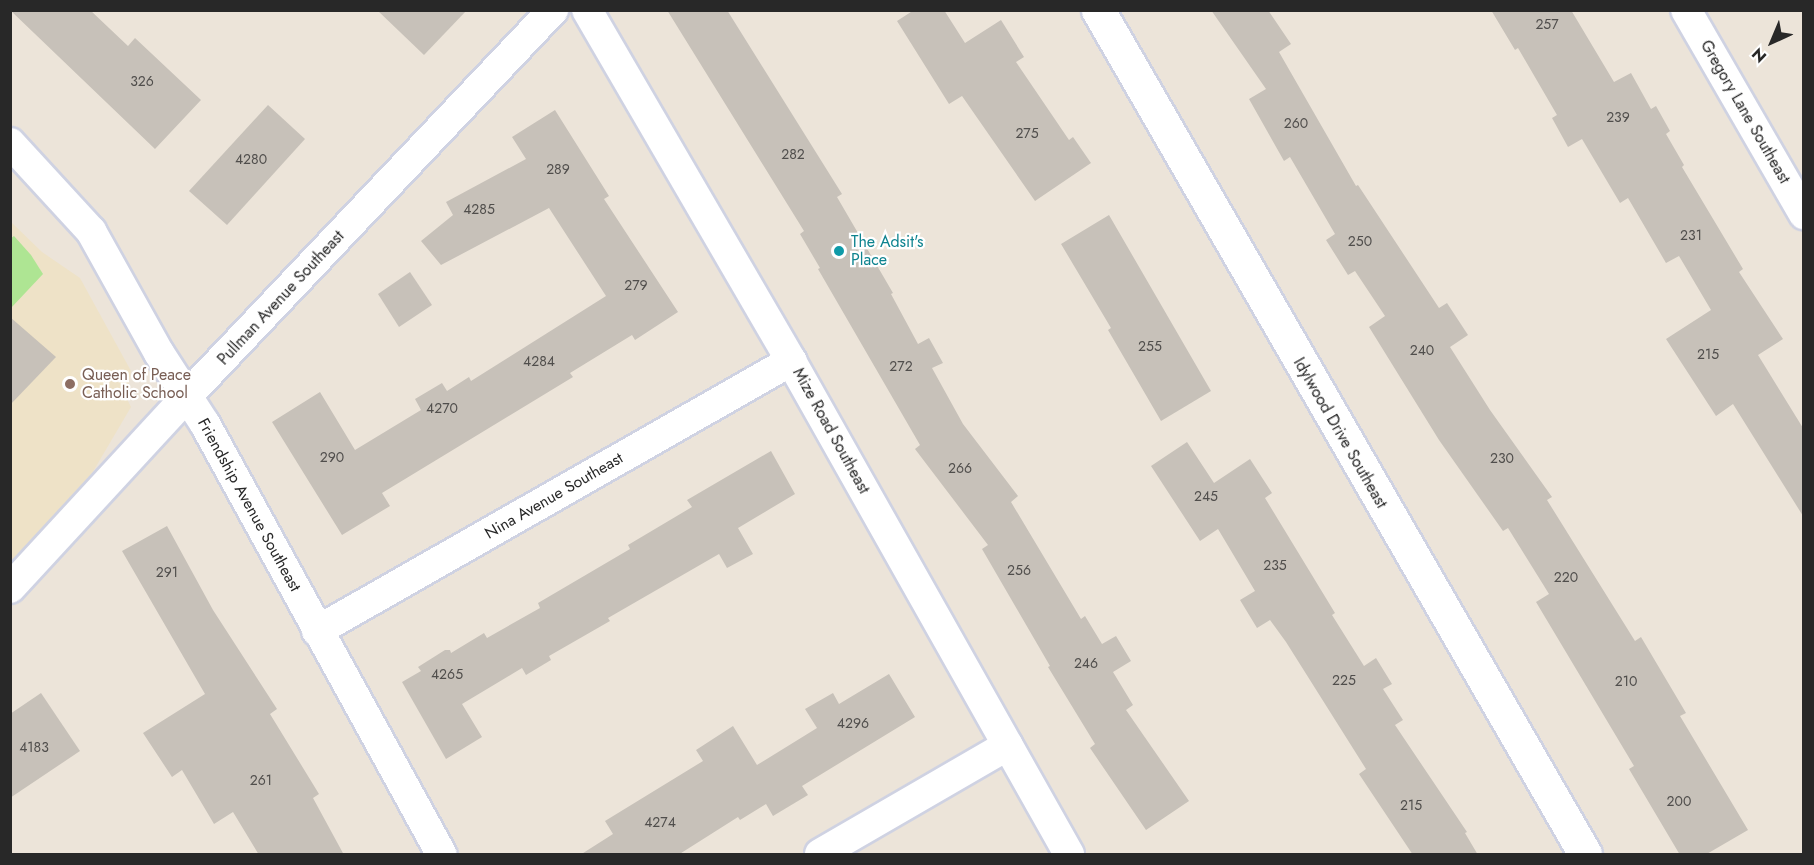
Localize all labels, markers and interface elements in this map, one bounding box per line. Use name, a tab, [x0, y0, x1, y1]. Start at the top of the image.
north arrow	[1742, 12, 1802, 72]
house number: 257	[1535, 16, 1559, 32]
street label: Gregory Lane Southeast	[1696, 37, 1794, 187]
text: N	[1747, 43, 1772, 68]
house number: 326	[130, 73, 154, 89]
house number: 239	[1606, 109, 1630, 125]
house number: 260	[1284, 115, 1308, 131]
house number: 275	[1015, 125, 1039, 141]
house number: 282	[781, 146, 805, 162]
house number: 4280	[235, 151, 267, 167]
house number: 289	[546, 161, 570, 177]
house number: 4285	[463, 201, 495, 217]
street label: Pullman Avenue Southeast	[214, 227, 348, 369]
house number: 231	[1680, 227, 1702, 243]
place label: The Adsit's Place	[851, 232, 923, 270]
house number: 250	[1348, 233, 1372, 249]
marker: The Adsit's Place	[832, 244, 846, 258]
house number: 279	[624, 277, 648, 293]
house number: 255	[1138, 338, 1162, 354]
house number: 240	[1410, 342, 1434, 358]
house number: 215	[1697, 346, 1719, 362]
house number: 4284	[523, 353, 555, 369]
street label: Idylwood Drive Southeast	[1289, 354, 1391, 512]
house number: 272	[889, 358, 913, 374]
place label: Queen of Peace Catholic School	[82, 365, 191, 403]
street label: Mize Road Southeast	[788, 365, 874, 497]
marker: Queen of Peace Catholic School	[63, 377, 77, 391]
house number: 4270	[426, 400, 458, 416]
street label: Friendship Avenue Southeast	[193, 415, 305, 595]
house number: 290	[320, 449, 344, 465]
street label: Nina Avenue Southeast	[481, 449, 627, 543]
house number: 230	[1490, 450, 1514, 466]
house number: 266	[948, 460, 972, 476]
house number: 245	[1194, 488, 1218, 504]
house number: 235	[1263, 557, 1287, 573]
house number: 256	[1007, 562, 1031, 578]
house number: 291	[156, 564, 178, 580]
house number: 220	[1554, 569, 1578, 585]
house number: 246	[1074, 655, 1098, 671]
house number: 4265	[431, 666, 463, 682]
house number: 225	[1332, 672, 1356, 688]
house number: 210	[1615, 673, 1637, 689]
house number: 4296	[837, 715, 869, 731]
house number: 4183	[19, 739, 49, 755]
house number: 261	[250, 772, 272, 788]
house number: 200	[1667, 793, 1691, 809]
house number: 215	[1400, 797, 1422, 813]
house number: 4274	[644, 814, 676, 830]

